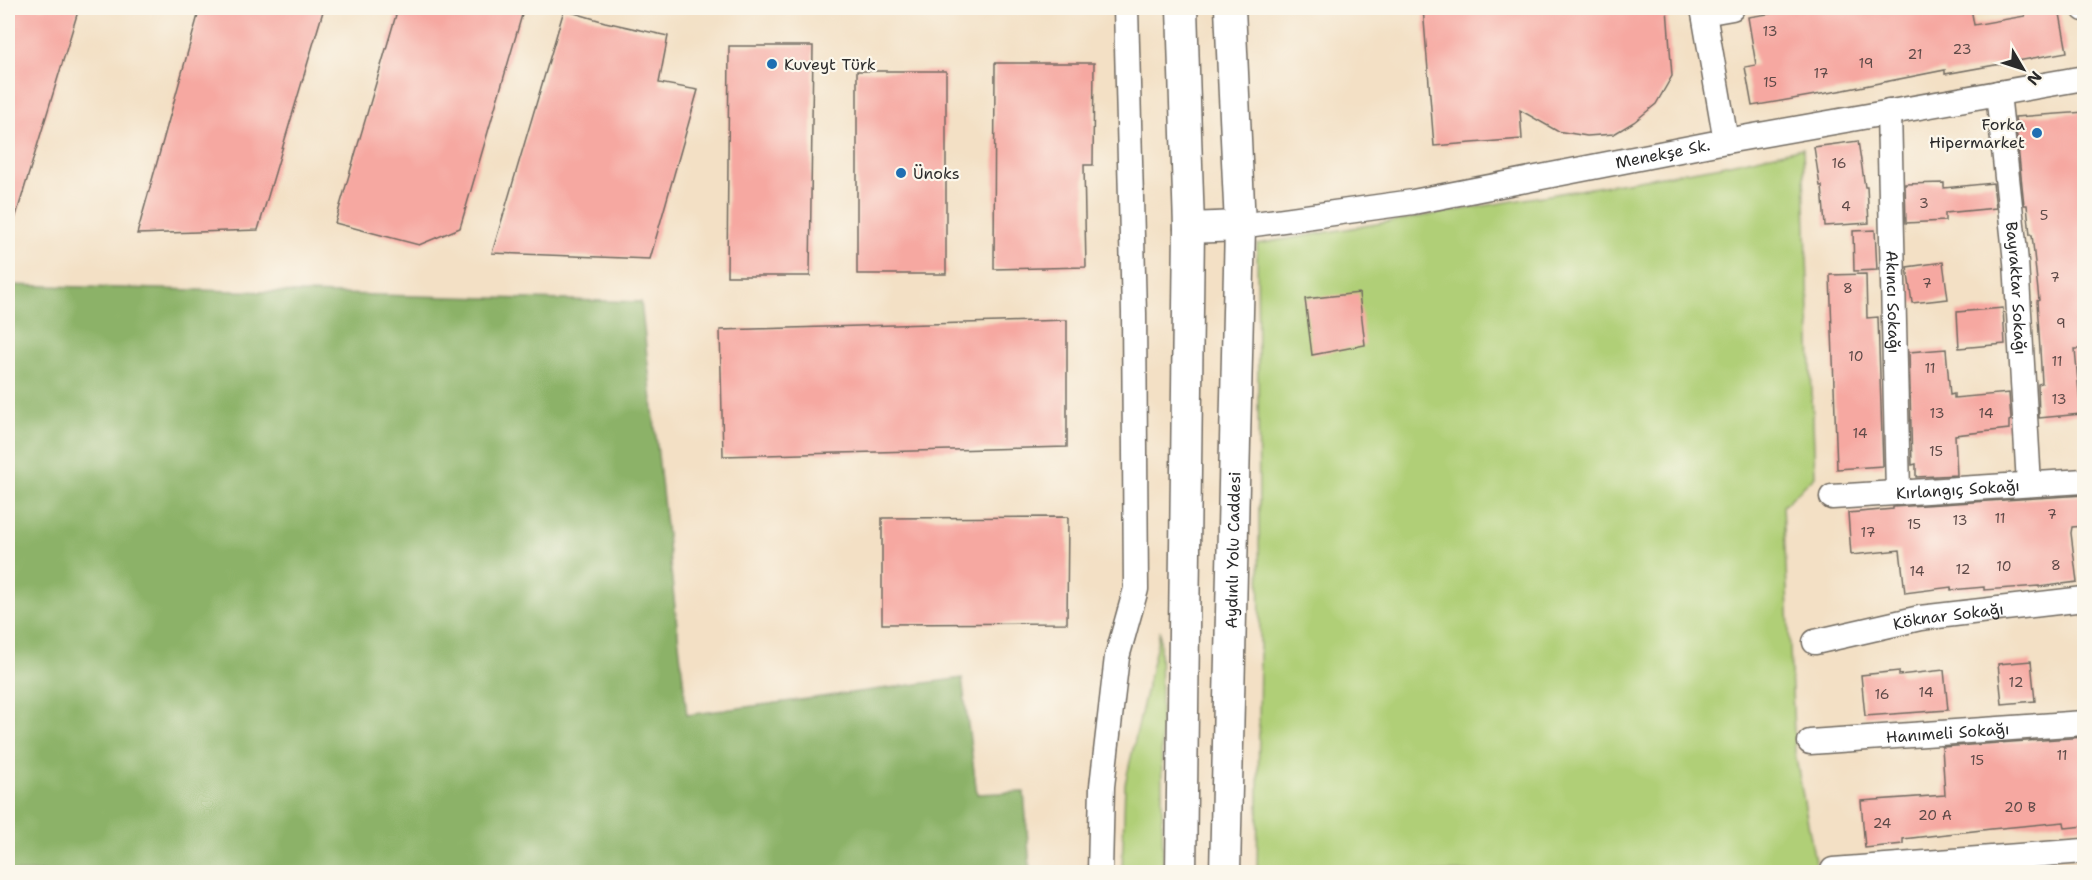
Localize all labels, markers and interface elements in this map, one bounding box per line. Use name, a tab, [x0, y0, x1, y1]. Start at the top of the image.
house number: 13	[1763, 22, 1777, 40]
north arrow	[1993, 39, 2053, 99]
house number: 23	[1953, 40, 1971, 58]
house number: 21	[1908, 45, 1922, 63]
place label: Kuveyt Türk	[784, 54, 876, 75]
house number: 19	[1858, 54, 1874, 72]
marker: Kuveyt Türk	[765, 57, 779, 71]
house number: 17	[1814, 64, 1828, 82]
text: N	[2022, 67, 2046, 90]
house number: 15	[1763, 73, 1777, 91]
place label: Forka Hipermarket	[1929, 114, 2025, 153]
marker: Forka Hipermarket	[2030, 126, 2044, 140]
street label: Menekşe Sk.	[1614, 134, 1712, 173]
house number: 16	[1831, 154, 1847, 172]
place label: Ünoks	[913, 163, 960, 184]
marker: Ünoks	[894, 166, 908, 180]
house number: 3	[1919, 194, 1929, 212]
house number: 4	[1841, 197, 1851, 215]
house number: 5	[2040, 206, 2048, 224]
street label: Bayraktar Sokağı	[2001, 221, 2031, 355]
street label: Akıncı Sokağı	[1881, 250, 1905, 354]
house number: 7	[2050, 268, 2060, 286]
house number: 7	[1922, 274, 1932, 292]
house number: 8	[1843, 279, 1853, 297]
house number: 9	[2056, 314, 2066, 332]
house number: 10	[1848, 347, 1864, 365]
house number: 11	[2051, 352, 2063, 370]
house number: 11	[1924, 359, 1936, 377]
house number: 13	[2052, 390, 2066, 408]
house number: 13	[1930, 404, 1944, 422]
house number: 14	[1978, 404, 1994, 422]
house number: 14	[1852, 424, 1868, 442]
house number: 15	[1929, 442, 1943, 460]
street label: Aydınlı Yolu Caddesi	[1221, 471, 1245, 629]
street label: Kırlangıç Sokağı	[1895, 475, 2020, 504]
house number: 7	[2047, 505, 2057, 523]
house number: 11	[1994, 509, 2006, 527]
house number: 13	[1953, 511, 1967, 529]
house number: 15	[1907, 515, 1921, 533]
house number: 17	[1861, 523, 1875, 541]
house number: 8	[2051, 556, 2061, 574]
house number: 10	[1996, 557, 2012, 575]
house number: 12	[1956, 560, 1970, 578]
house number: 14	[1909, 562, 1925, 580]
street label: Köknar Sokağı	[1891, 598, 2005, 635]
house number: 12	[2009, 673, 2023, 691]
house number: 14	[1918, 683, 1934, 701]
house number: 16	[1874, 685, 1890, 703]
street label: Hanımeli Sokağı	[1885, 718, 2010, 748]
house number: 11	[2056, 746, 2068, 764]
house number: 15	[1970, 751, 1984, 769]
house number: 20 B	[2004, 798, 2036, 816]
house number: 20 A	[1918, 806, 1952, 824]
house number: 24	[1873, 814, 1892, 832]

